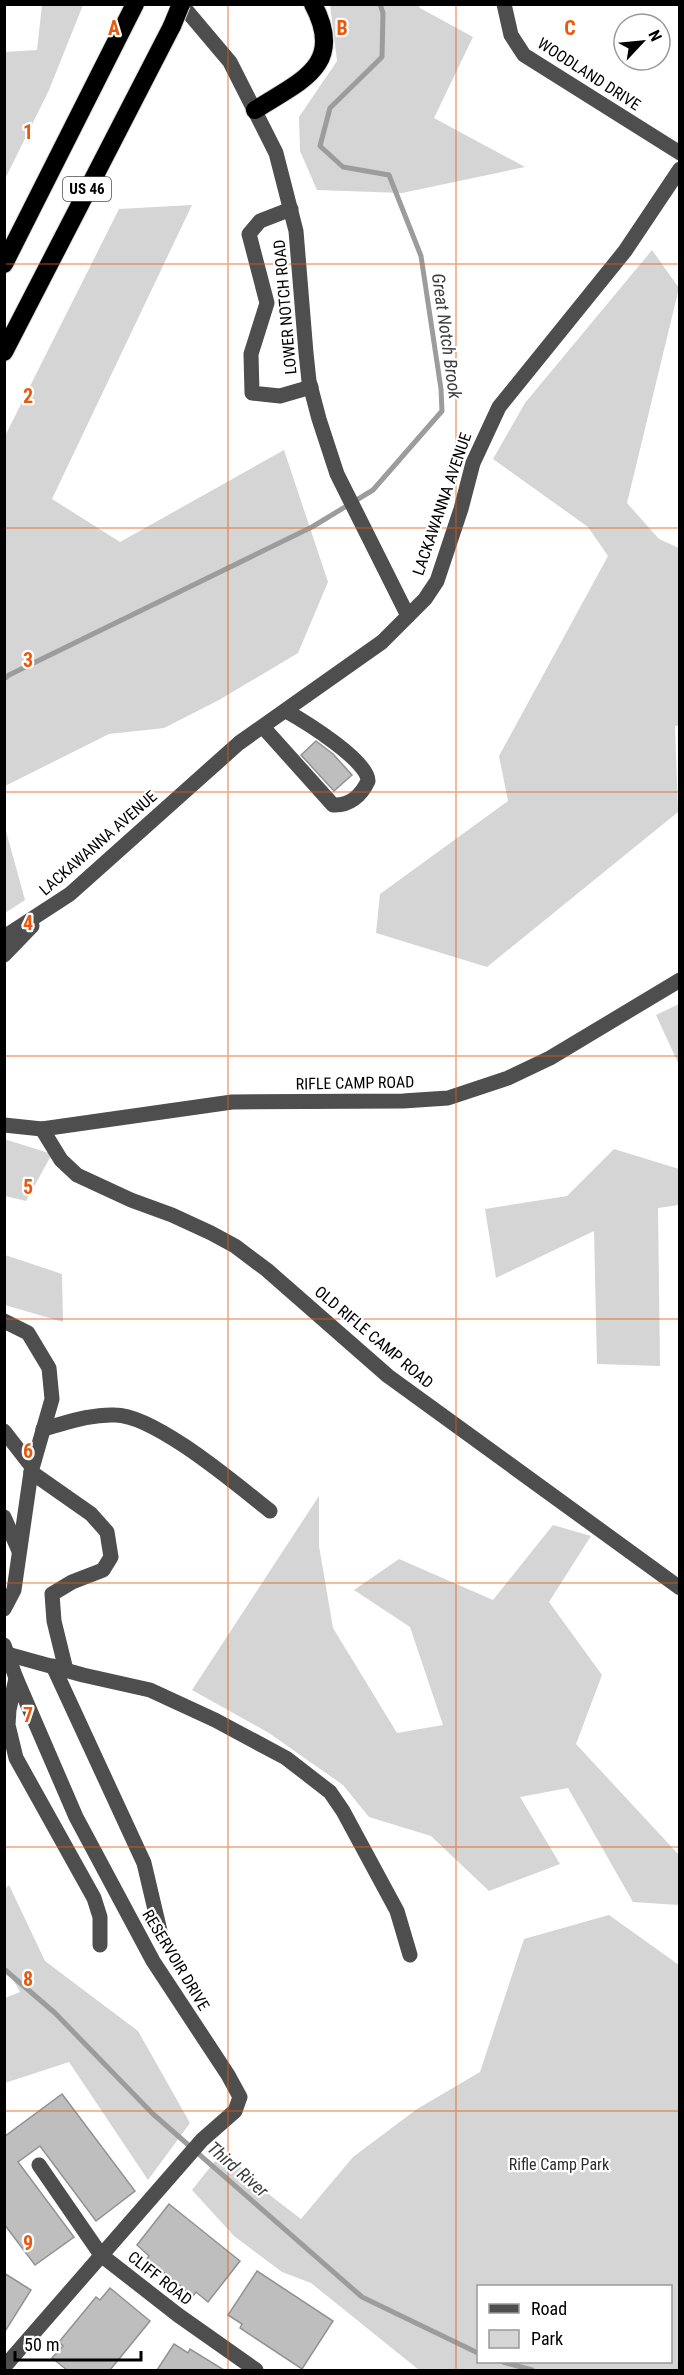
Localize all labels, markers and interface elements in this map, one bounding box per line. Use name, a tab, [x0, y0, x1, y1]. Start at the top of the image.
north arrow	[612, 12, 672, 72]
text: A	[108, 16, 120, 40]
text: B	[336, 16, 348, 40]
text: C	[564, 16, 576, 40]
text: N	[644, 27, 666, 44]
street label: WOODLAND DRIVE	[534, 34, 644, 114]
text: 1	[23, 120, 33, 144]
road number: US 46	[63, 177, 111, 201]
street label: LOWER NOTCH ROAD	[270, 239, 300, 375]
water label: Great Notch Brook	[428, 272, 466, 401]
text: 2	[23, 384, 33, 408]
street label: LACKAWANNA AVENUE	[409, 430, 475, 578]
text: 3	[23, 648, 33, 672]
street label: LACKAWANNA AVENUE	[35, 787, 161, 899]
text: 4	[23, 911, 33, 935]
street label: RIFLE CAMP ROAD	[296, 1072, 414, 1094]
text: 5	[23, 1175, 33, 1199]
street label: OLD RIFLE CAMP ROAD	[311, 1282, 437, 1392]
text: 6	[23, 1439, 33, 1463]
text: 7	[23, 1703, 33, 1727]
street label: RESERVOIR DRIVE	[138, 1906, 214, 2014]
text: 8	[23, 1967, 33, 1991]
water label: Third River	[203, 2137, 273, 2201]
park label: Rifle Camp Park	[509, 2155, 610, 2174]
text: 9	[23, 2231, 33, 2255]
street label: CLIFF ROAD	[124, 2247, 196, 2309]
legend	[477, 2285, 672, 2363]
text: Road	[531, 2298, 567, 2319]
scale bar	[15, 2324, 141, 2362]
text: Park	[531, 2328, 563, 2349]
text: 50 m	[24, 2334, 59, 2355]

